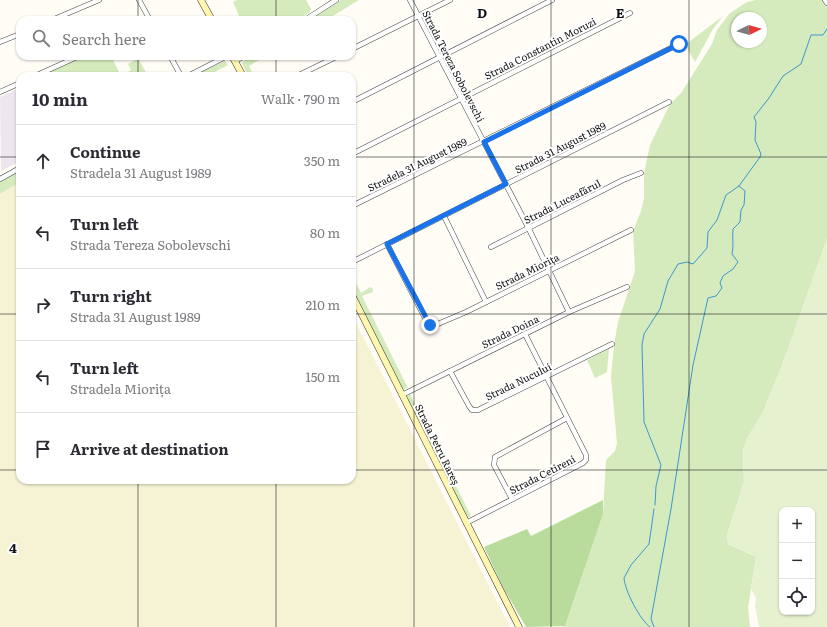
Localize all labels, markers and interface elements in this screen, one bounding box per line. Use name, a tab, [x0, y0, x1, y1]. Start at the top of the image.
text: D	[477, 3, 487, 22]
text: E	[616, 3, 625, 22]
street label: Strada Tereza Sobolevschi	[419, 7, 489, 125]
north arrow	[731, 12, 767, 48]
street label: Strada Constantin Moruzi	[482, 13, 599, 83]
search box	[16, 16, 356, 60]
icon: search	[30, 27, 52, 49]
text: Search here	[62, 27, 146, 50]
route start	[670, 35, 688, 53]
text: 10 min	[32, 86, 88, 111]
text: Walk · 790 m	[261, 89, 340, 108]
street label: Strada 31 August 1989	[512, 118, 608, 176]
street label: Stradela 31 August 1989	[365, 133, 469, 195]
text: Continue	[70, 140, 140, 163]
icon: ahead	[32, 150, 54, 172]
text: 350 m	[304, 151, 340, 170]
text: Stradela 31 August 1989	[70, 163, 211, 182]
street label: Strada Luceafărul	[521, 175, 604, 227]
text: Turn left	[70, 212, 139, 235]
icon: left	[32, 222, 54, 244]
text: 80 m	[310, 223, 340, 242]
text: Strada Tereza Sobolevschi	[70, 235, 231, 254]
street label: Strada Miorița	[493, 249, 562, 293]
text: Turn right	[70, 284, 152, 307]
icon: right	[32, 294, 54, 316]
text: 210 m	[305, 295, 340, 314]
text: Strada 31 August 1989	[70, 307, 201, 326]
street label: Strada Doina	[479, 310, 542, 351]
route end	[421, 316, 439, 334]
text: Turn left	[70, 356, 139, 379]
street label: Strada Nucului	[482, 358, 554, 403]
icon: left	[32, 366, 54, 388]
text: 150 m	[305, 367, 340, 386]
text: Stradela Miorița	[70, 379, 171, 398]
street label: Strada Petru Rareș	[412, 401, 464, 487]
text: Arrive at destination	[70, 437, 229, 460]
icon: arrive	[32, 438, 54, 460]
street label: Strada Cetireni	[506, 451, 578, 497]
map controls	[779, 507, 815, 615]
button: +	[779, 507, 815, 543]
text: 4	[9, 538, 17, 557]
button: −	[779, 543, 815, 579]
button: locate	[779, 579, 815, 615]

